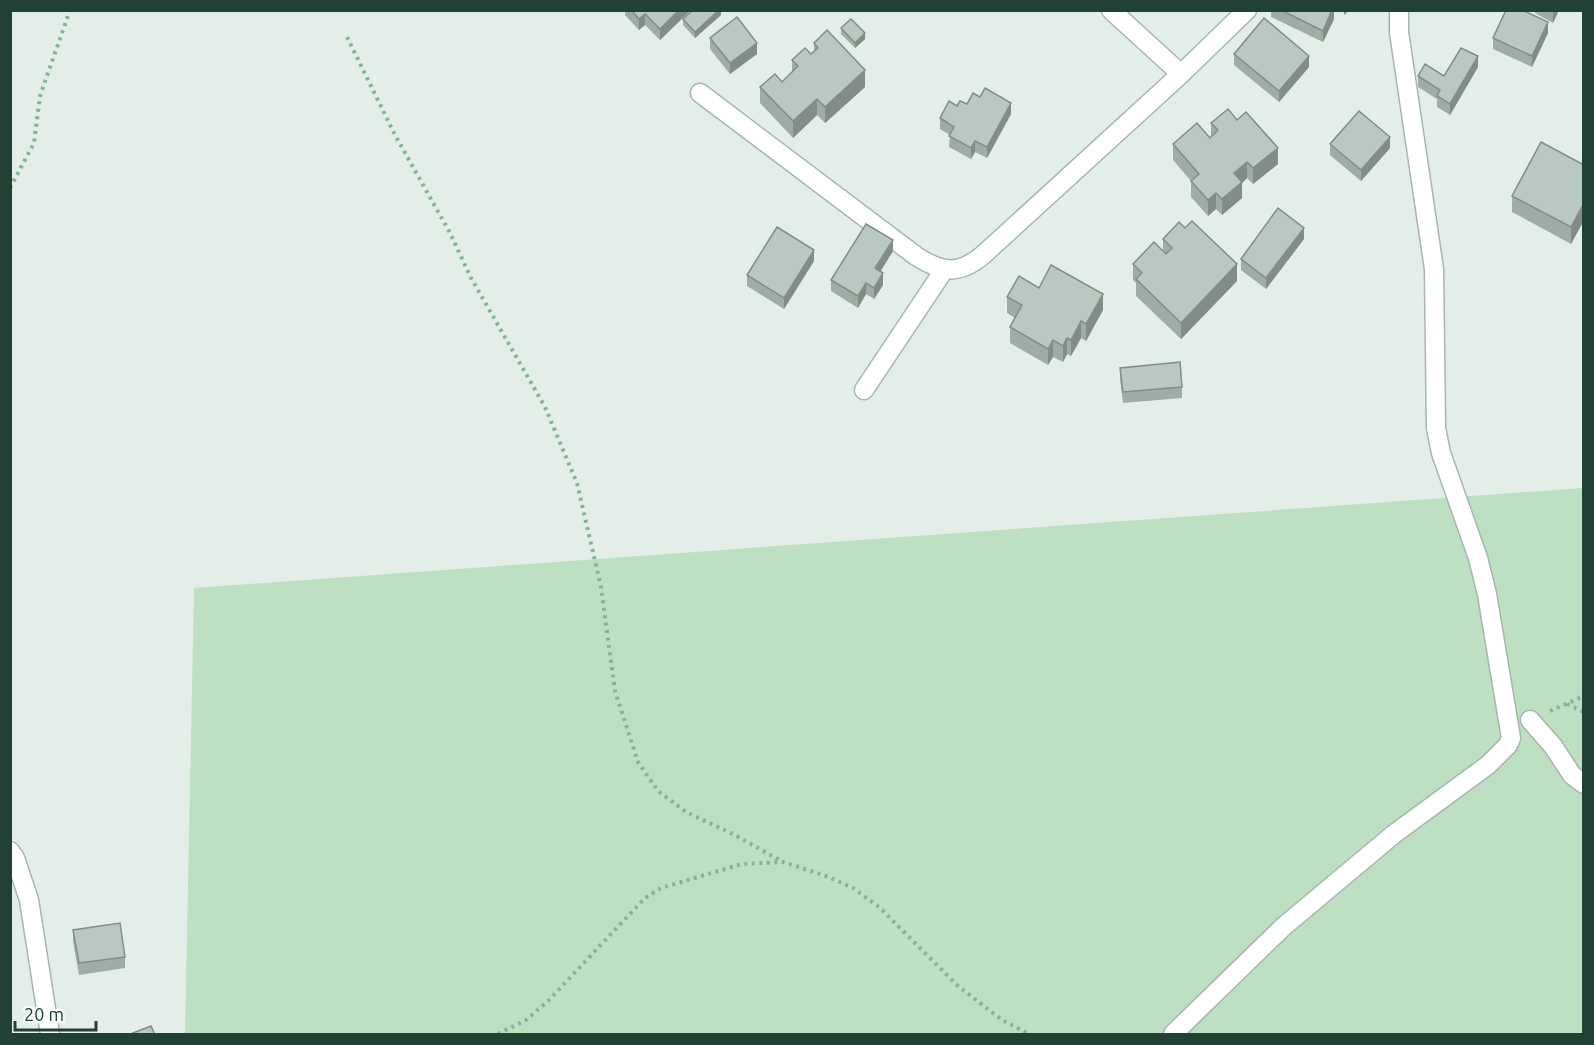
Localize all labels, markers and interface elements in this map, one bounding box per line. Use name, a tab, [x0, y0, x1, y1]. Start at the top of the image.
scale bar	[15, 994, 96, 1032]
text: 20 m	[24, 1004, 64, 1024]

